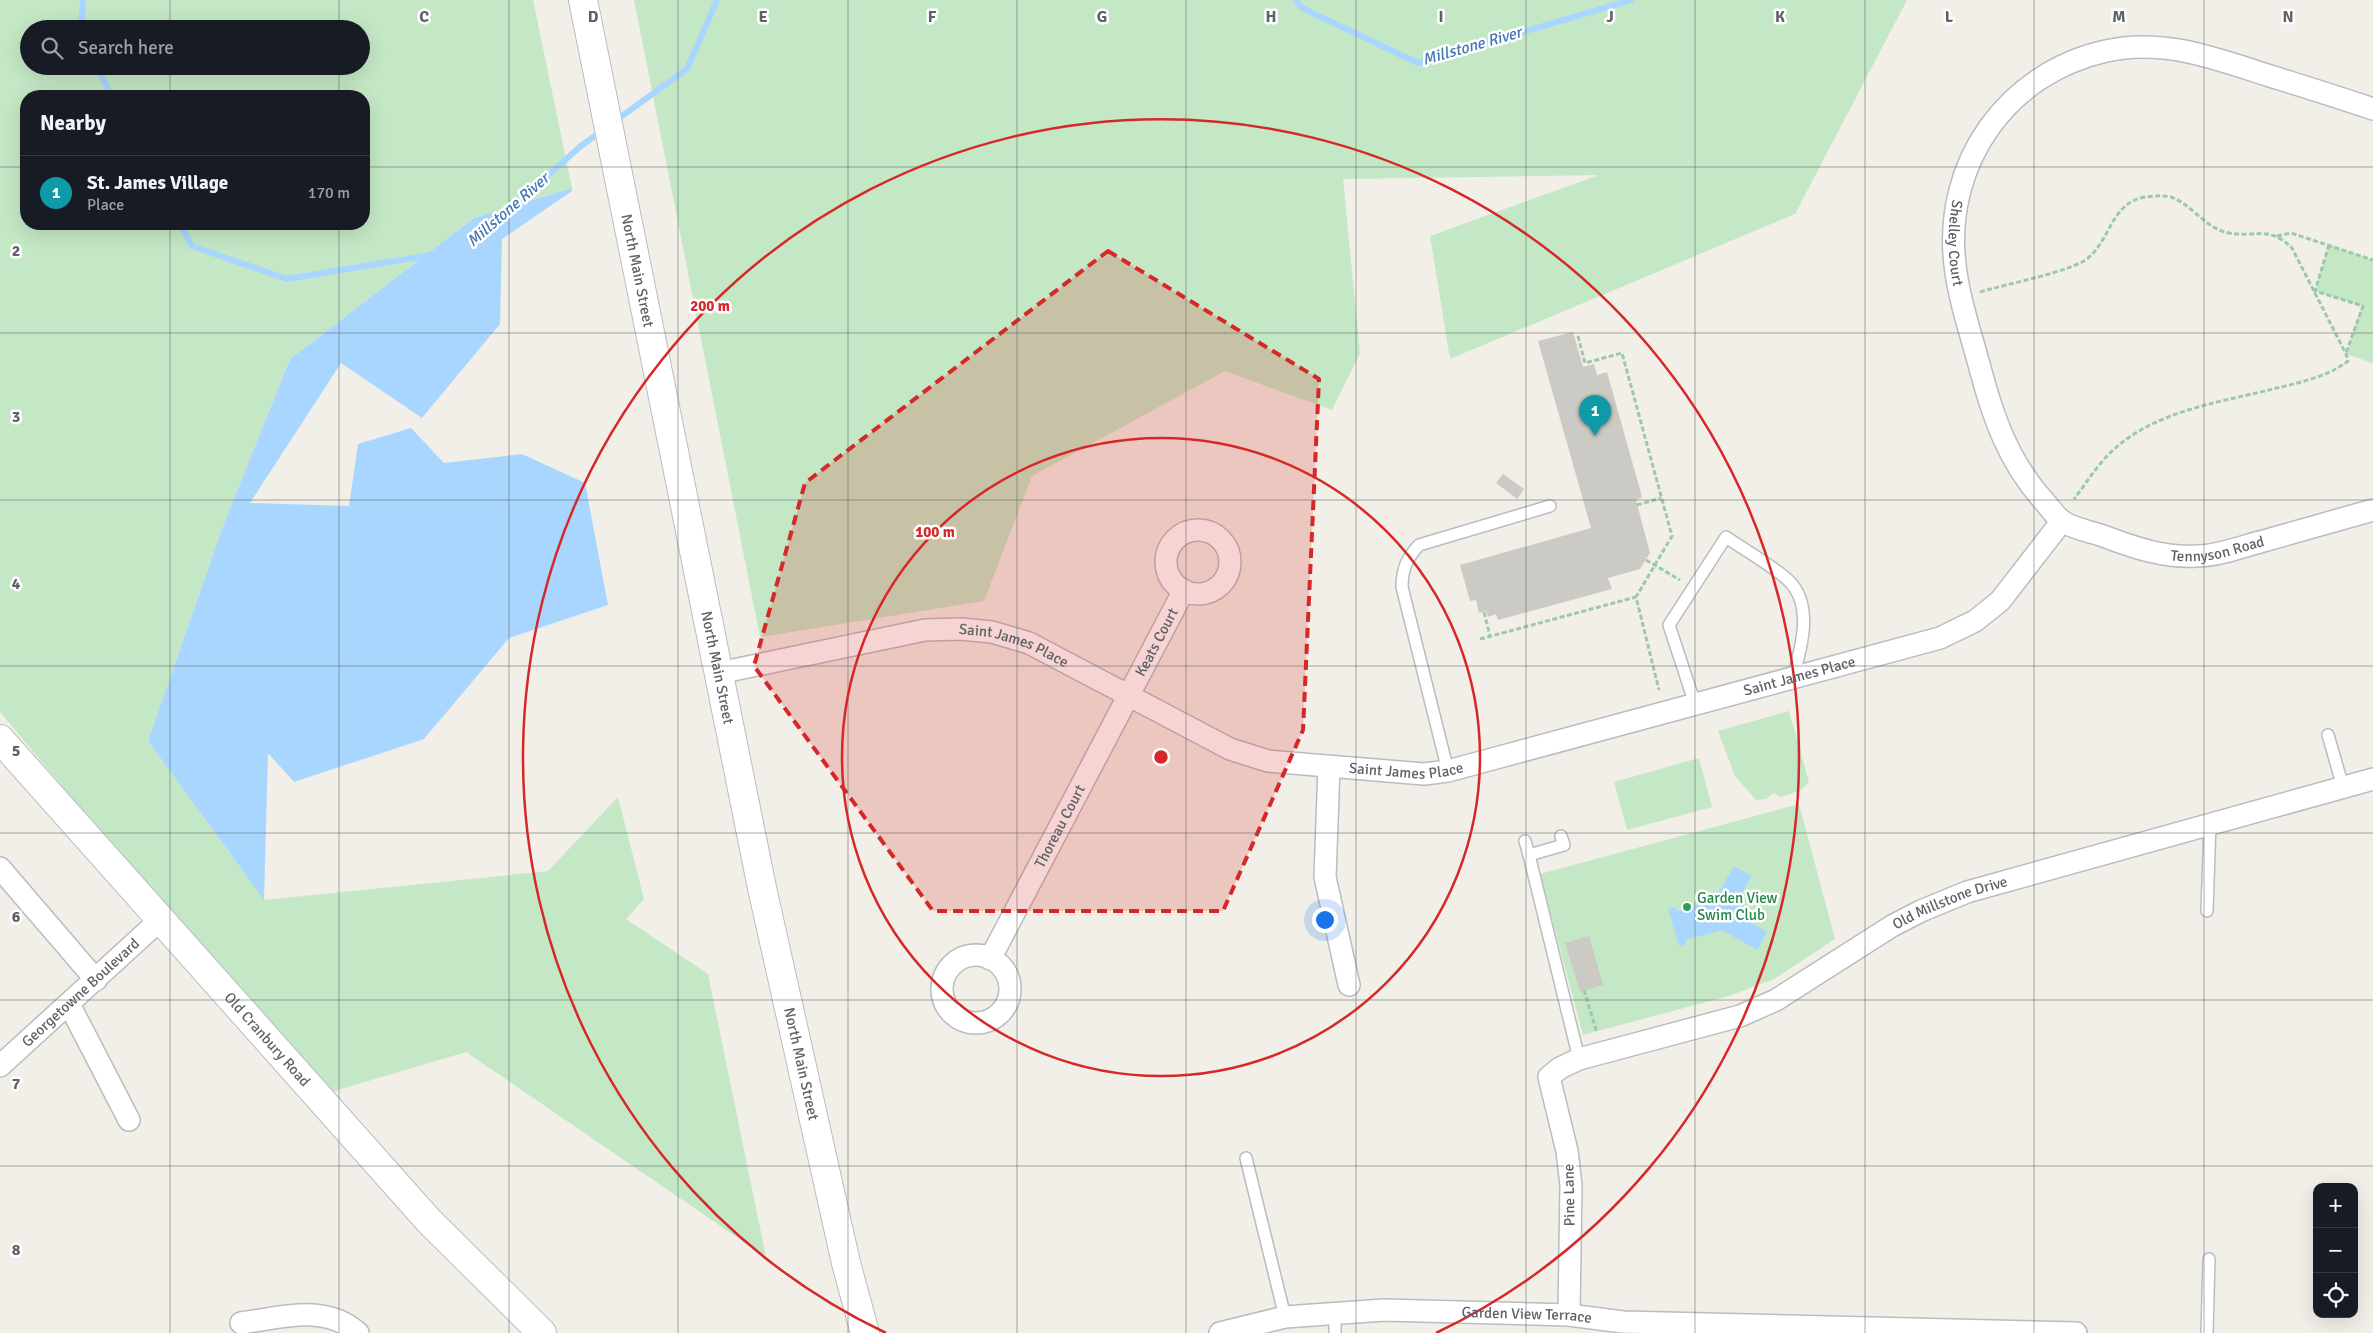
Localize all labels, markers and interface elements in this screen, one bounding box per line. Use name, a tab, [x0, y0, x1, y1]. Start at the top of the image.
text: C	[419, 7, 429, 27]
text: D	[588, 7, 599, 27]
text: E	[758, 7, 768, 27]
text: F	[928, 7, 937, 27]
text: G	[1097, 7, 1107, 27]
text: H	[1266, 7, 1276, 27]
text: I	[1438, 7, 1444, 27]
text: J	[1606, 7, 1614, 27]
text: K	[1775, 7, 1785, 27]
text: L	[1945, 7, 1954, 27]
text: M	[2112, 7, 2126, 27]
text: N	[2282, 7, 2294, 27]
search box	[20, 20, 370, 75]
water label: Millstone River	[1420, 22, 1526, 70]
icon: search	[38, 34, 66, 62]
text: Search here	[78, 36, 174, 60]
text: Nearby	[40, 110, 106, 136]
water label: Millstone River	[463, 168, 555, 251]
text: St. James Village	[87, 171, 228, 195]
text: 1	[52, 183, 60, 203]
text: 170 m	[308, 183, 350, 203]
text: Place	[87, 195, 124, 215]
street label: Shelley Court	[1945, 199, 1967, 288]
street label: North Main Street	[617, 212, 658, 329]
text: 2	[12, 241, 20, 261]
text: 200 m	[690, 297, 730, 315]
pin: 1	[1579, 395, 1611, 436]
text: 3	[12, 407, 20, 427]
text: 100 m	[915, 523, 955, 541]
street label: Tennyson Road	[2170, 532, 2266, 565]
text: 4	[12, 574, 21, 594]
street label: Keats Court	[1131, 605, 1182, 679]
street label: North Main Street	[697, 609, 738, 726]
street label: Saint James Place	[958, 620, 1072, 671]
street label: Saint James Place	[1741, 652, 1857, 700]
text: 5	[12, 741, 20, 761]
centre of rings	[1152, 748, 1170, 766]
street label: Saint James Place	[1348, 758, 1465, 783]
street label: Thoreau Court	[1031, 782, 1089, 871]
street label: Old Millstone Drive	[1889, 872, 2009, 933]
place label: Garden View Swim Club	[1697, 889, 1778, 924]
marker: Garden View Swim Club	[1681, 901, 1693, 913]
text: 6	[12, 907, 21, 927]
your location	[1312, 907, 1338, 933]
street label: Georgetowne Boulevard	[18, 934, 143, 1051]
street label: Old Cranbury Road	[221, 988, 314, 1090]
street label: North Main Street	[780, 1006, 823, 1122]
text: 7	[12, 1074, 21, 1094]
street label: Pine Lane	[1559, 1164, 1579, 1226]
map controls	[2313, 1183, 2358, 1318]
button: +	[2313, 1183, 2358, 1228]
button: −	[2313, 1228, 2358, 1273]
text: 8	[12, 1240, 21, 1260]
button: locate	[2313, 1273, 2358, 1318]
street label: Garden View Terrace	[1461, 1303, 1593, 1327]

